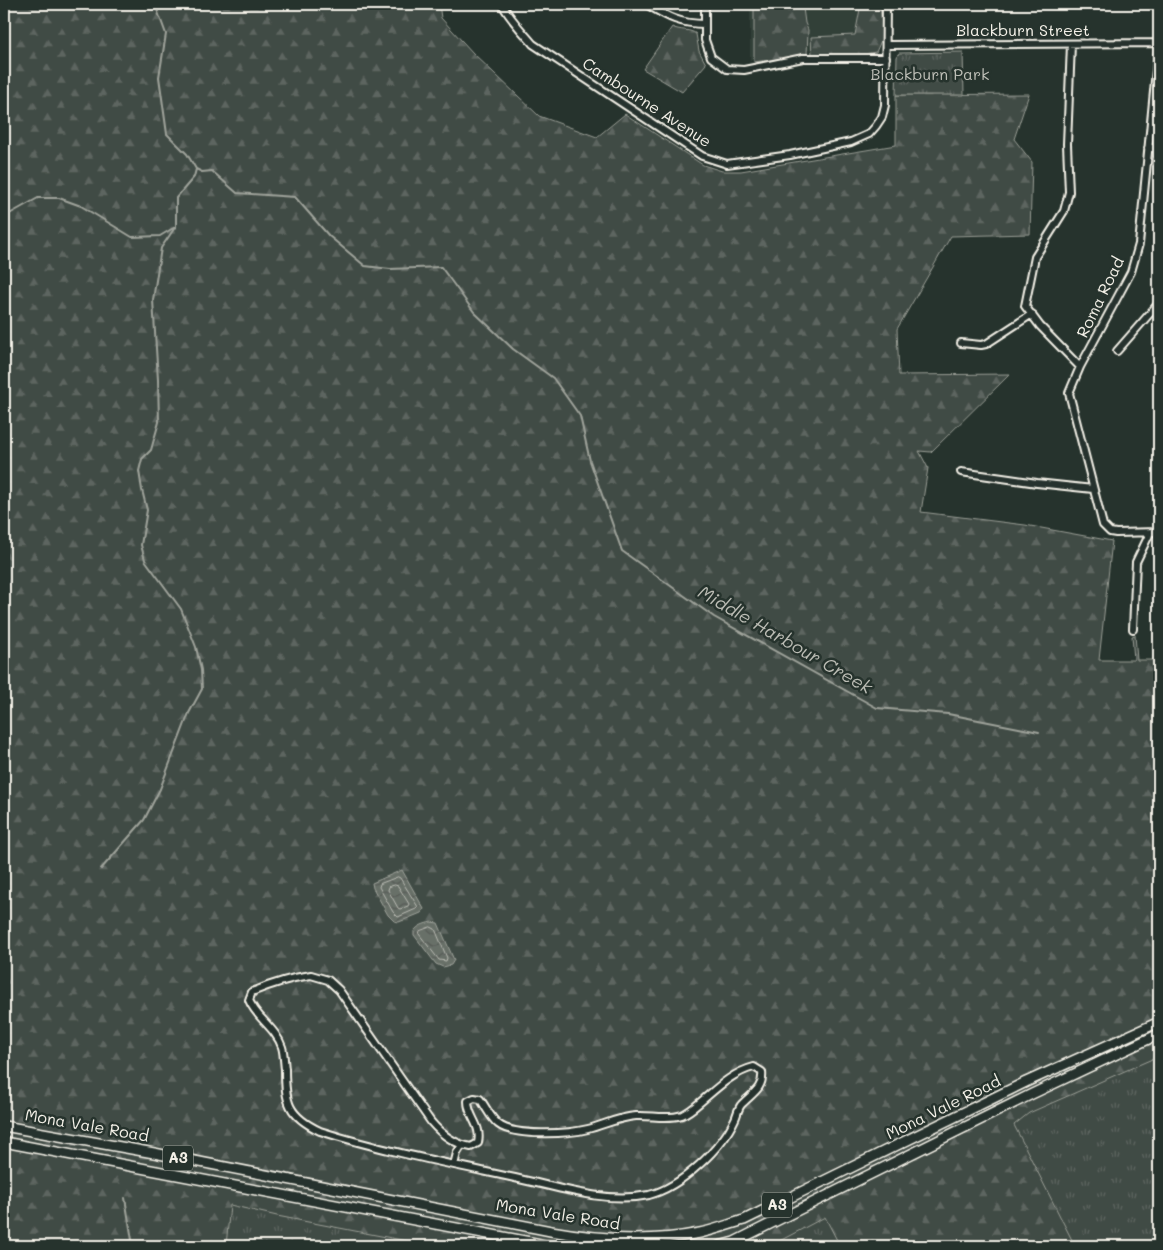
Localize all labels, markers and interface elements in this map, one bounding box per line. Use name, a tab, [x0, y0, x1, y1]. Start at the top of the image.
street label: Blackburn Street	[956, 19, 1090, 40]
street label: Cambourne Avenue	[579, 52, 716, 151]
park label: Blackburn Park	[870, 63, 990, 84]
street label: Roma Road	[1071, 253, 1128, 341]
water label: Middle Harbour Creek	[694, 579, 877, 699]
street label: Mona Vale Road	[882, 1070, 1004, 1143]
street label: Mona Vale Road	[24, 1103, 151, 1146]
road number: A3	[163, 1146, 193, 1170]
road number: A3	[762, 1192, 792, 1218]
street label: Mona Vale Road	[495, 1193, 622, 1234]

